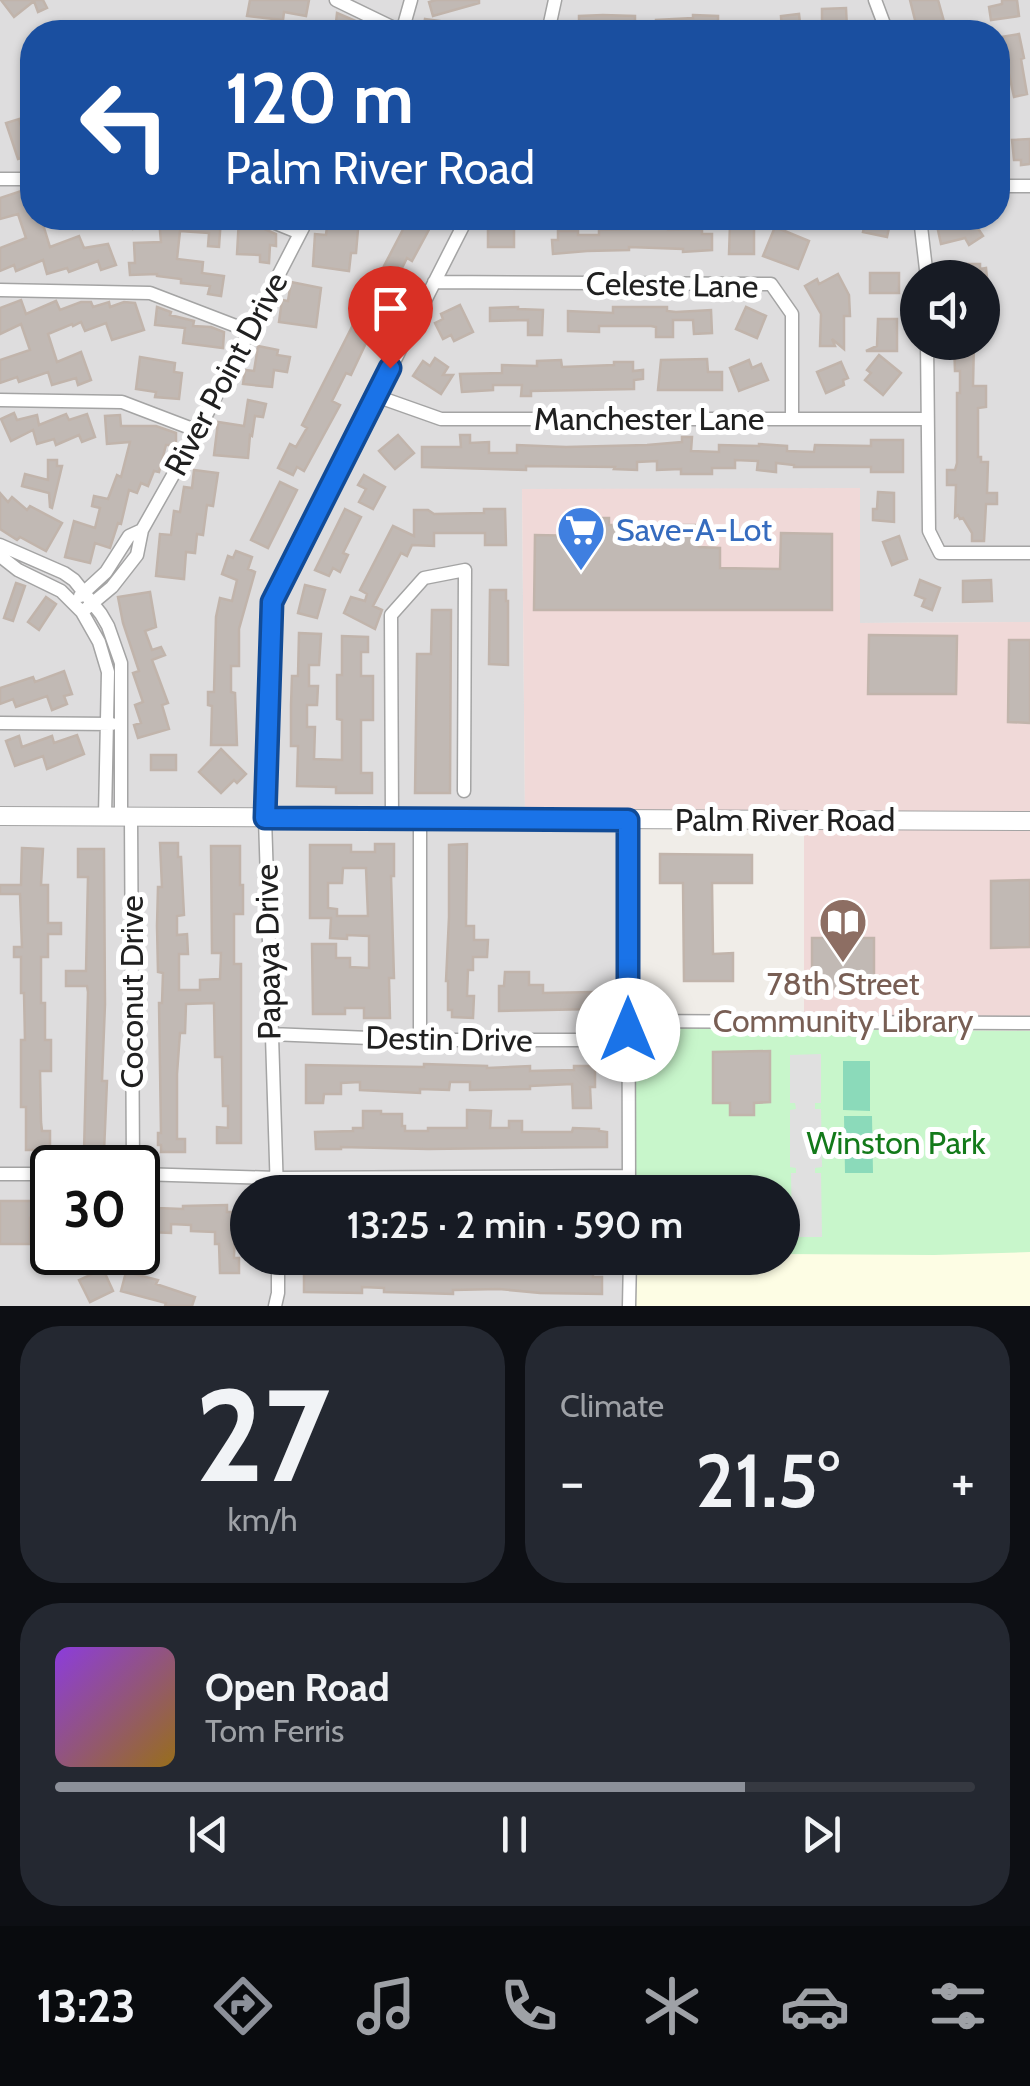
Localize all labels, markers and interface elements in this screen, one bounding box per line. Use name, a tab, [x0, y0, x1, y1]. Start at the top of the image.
text: 120 m	[225, 55, 414, 141]
icon: left	[60, 60, 190, 190]
text: Palm River Road	[225, 141, 535, 195]
map controls	[900, 260, 1000, 360]
button: sound	[900, 260, 1000, 360]
street label: Celeste Lane	[585, 263, 759, 306]
street label: River Point Drive	[156, 265, 296, 482]
pin	[348, 266, 433, 369]
icon: arrive	[363, 281, 418, 336]
street label: Manchester Lane	[534, 399, 764, 438]
supermarket icon: Save-A-Lot	[555, 504, 607, 572]
place label: Save-A-Lot	[616, 510, 772, 549]
street label: Palm River Road	[675, 800, 895, 839]
street label: Papaya Drive	[246, 864, 289, 1040]
street label: Coconut Drive	[112, 895, 151, 1089]
library icon: 78th Street Community Library	[817, 896, 869, 964]
place label: 78th Street Community Library	[713, 964, 973, 1040]
position arrow	[576, 978, 680, 1082]
street label: Destin Drive	[365, 1018, 533, 1059]
park label: Winston Park	[806, 1123, 986, 1162]
speed limit sign: 30	[30, 1145, 160, 1275]
text: 13:25 · 2 min · 590 m	[347, 1201, 683, 1248]
text: 27	[195, 1356, 330, 1514]
text: Climate	[560, 1386, 664, 1425]
text: 21.5°	[695, 1435, 840, 1526]
text: −	[560, 1448, 584, 1515]
text: +	[951, 1448, 975, 1515]
text: km/h	[227, 1500, 298, 1539]
text: Open Road	[205, 1664, 390, 1711]
text: Tom Ferris	[205, 1711, 344, 1750]
icon: previous	[181, 1807, 236, 1862]
icon: pause	[487, 1807, 542, 1862]
icon: next	[794, 1807, 849, 1862]
icon: directions	[208, 1971, 278, 2041]
icon: music	[351, 1971, 421, 2041]
icon: phone	[494, 1971, 564, 2041]
icon: climate	[637, 1971, 707, 2041]
icon: car	[780, 1971, 850, 2041]
icon: filters	[923, 1971, 993, 2041]
text: 13:23	[37, 1979, 135, 2033]

